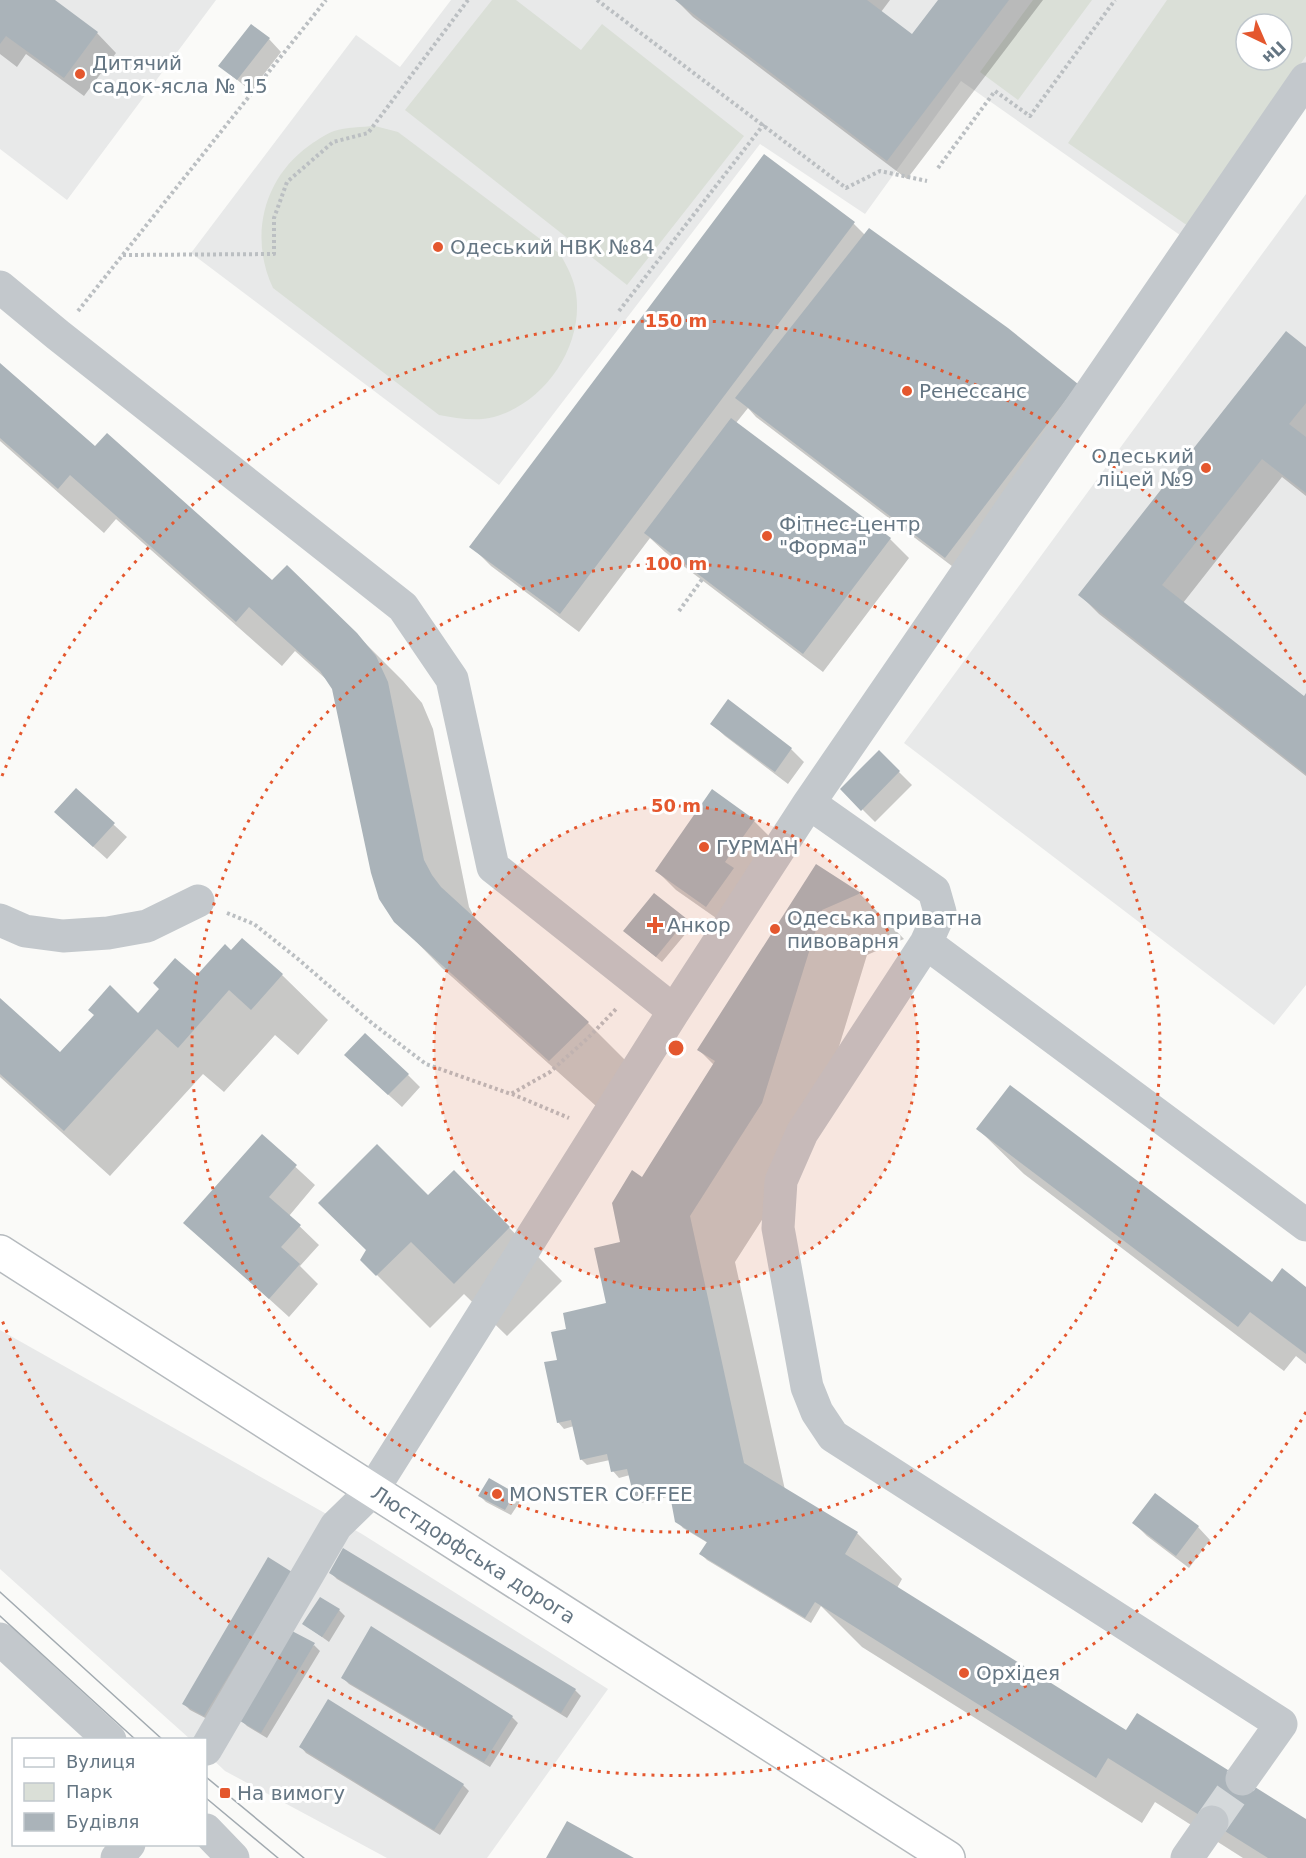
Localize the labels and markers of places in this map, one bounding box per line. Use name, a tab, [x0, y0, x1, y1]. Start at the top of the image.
place label: Дитячий садок-ясла № 15	[92, 51, 268, 98]
marker: Дитячий садок-ясла № 15	[73, 67, 87, 81]
place label: Одеський НВК №84	[450, 235, 655, 259]
marker: Одеський НВК №84	[431, 240, 445, 254]
place label: Ренессанс	[919, 379, 1027, 403]
marker: Ренессанс	[900, 384, 914, 398]
place label: Одеський ліцей №9	[1091, 444, 1194, 491]
marker: Одеський ліцей №9	[1199, 461, 1213, 475]
place label: Фітнес-центр "Форма"	[779, 512, 920, 559]
marker: Фітнес-центр "Форма"	[760, 529, 774, 543]
place label: ГУРМАН	[716, 835, 798, 859]
marker: ГУРМАН	[697, 840, 711, 854]
place label: Одеська приватна пивоварня	[787, 906, 982, 953]
place label: Анкор	[667, 913, 731, 937]
marker: Анкор	[648, 918, 662, 932]
marker: Одеська приватна пивоварня	[768, 922, 782, 936]
centre of rings	[666, 1038, 686, 1058]
place label: MONSTER COFFEE	[509, 1482, 693, 1506]
marker: MONSTER COFFEE	[490, 1487, 504, 1501]
place label: Орхідея	[976, 1661, 1060, 1685]
marker: Орхідея	[957, 1666, 971, 1680]
place label: На вимогу	[237, 1781, 345, 1805]
marker: На вимогу	[218, 1786, 232, 1800]

